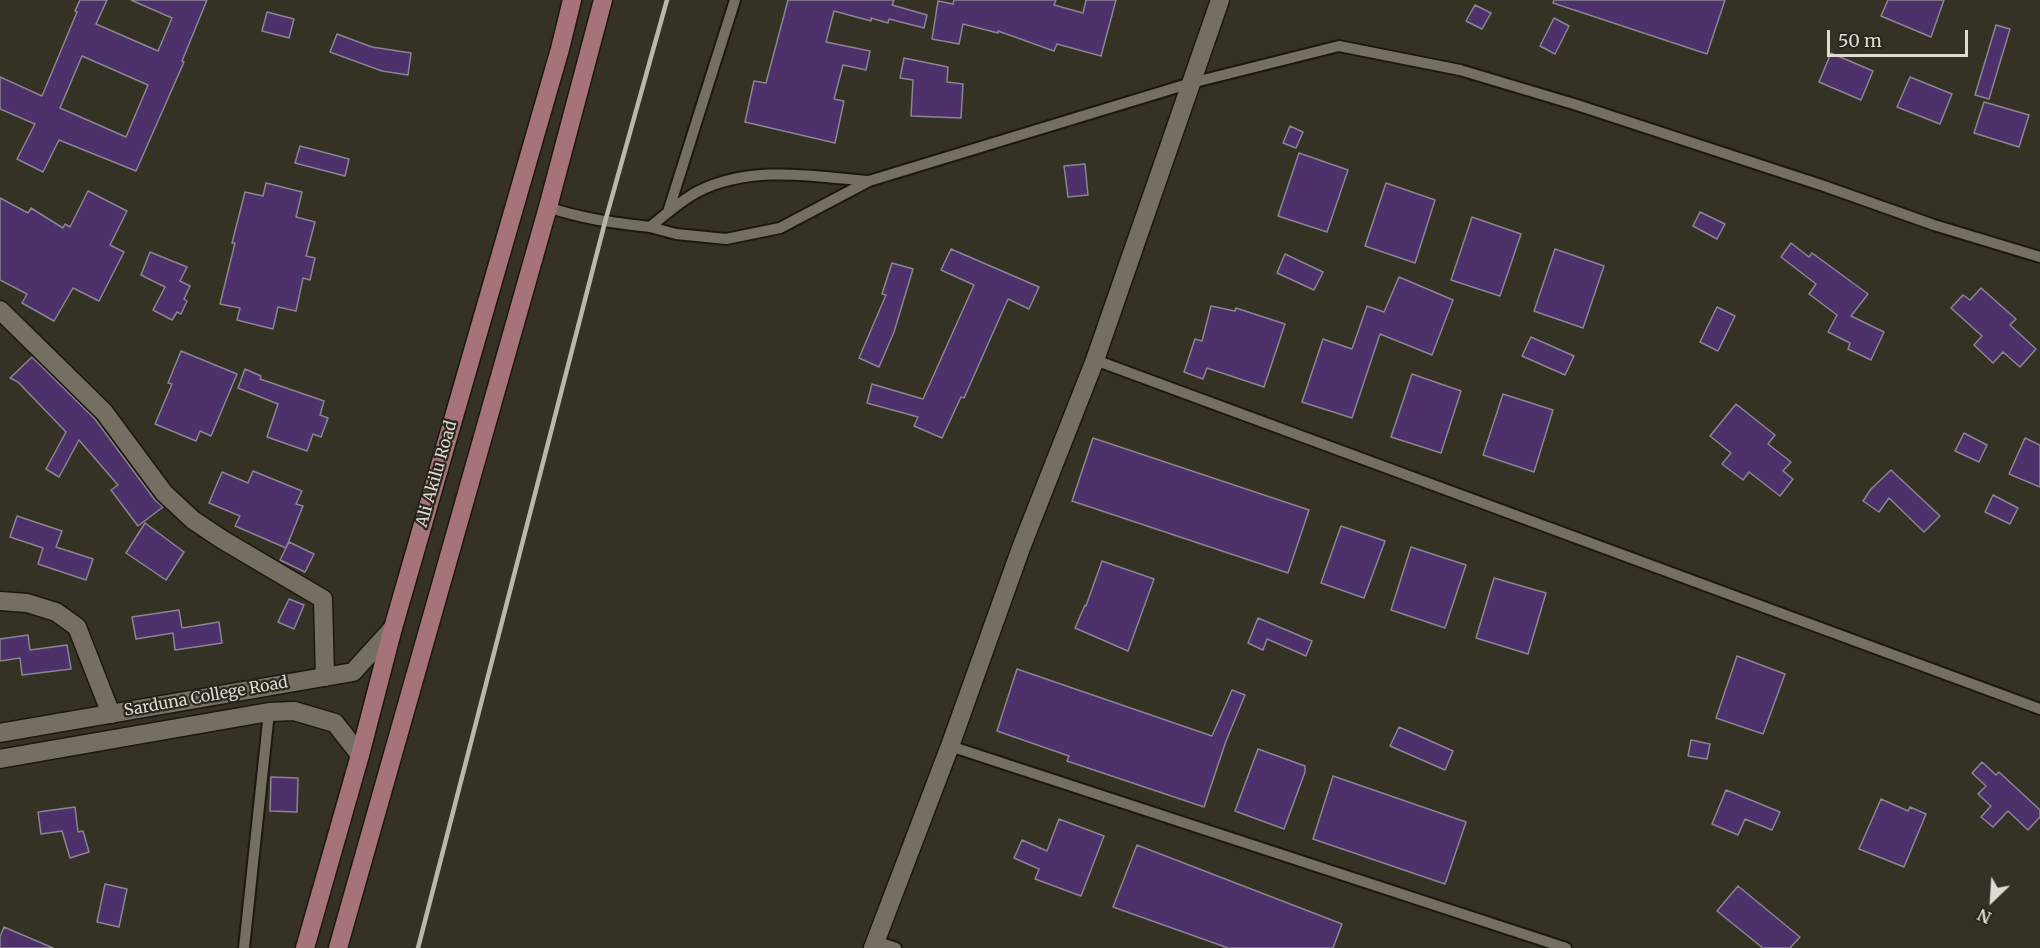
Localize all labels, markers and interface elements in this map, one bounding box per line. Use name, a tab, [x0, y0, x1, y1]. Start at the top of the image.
scale bar	[1830, 18, 1971, 56]
text: 50 m	[1838, 29, 1882, 52]
street label: Ali Akilu Road	[413, 419, 461, 529]
street label: Sarduna College Road	[123, 673, 289, 721]
north arrow	[1962, 870, 2022, 930]
text: N	[1974, 905, 1994, 928]

